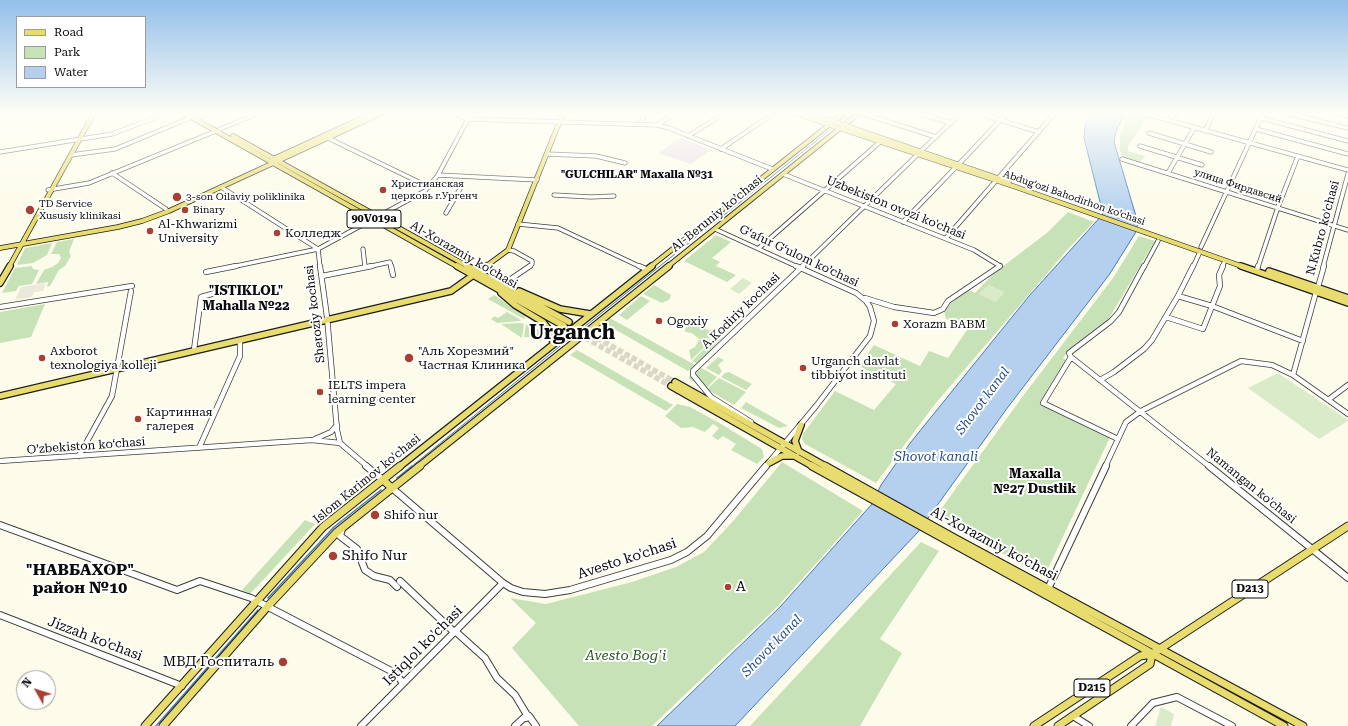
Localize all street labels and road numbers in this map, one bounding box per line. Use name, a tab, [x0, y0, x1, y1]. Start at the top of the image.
street label: улица Фирдавсий	[1193, 166, 1283, 206]
street label: Abdug’ozi Bahodirhon ko’chasi	[1001, 168, 1147, 228]
street label: Al-Beruniy ko’chasi	[668, 173, 766, 255]
street label: Uzbekiston ovozi ko'chasi	[824, 173, 968, 243]
street label: N.Kubro ko'chasi	[1303, 179, 1343, 277]
road number: 90V019a	[347, 210, 401, 228]
street label: Al-Xorazmiy ko’chasi	[408, 218, 520, 292]
street label: Gʻafur Gʻulom ko’chasi	[737, 222, 861, 290]
street label: Sheroziy kochasi	[302, 264, 328, 364]
street label: A.Kodiriy kochasi	[699, 270, 783, 352]
street label: Islom Karimov ko'chasi	[311, 431, 423, 527]
street label: O’zbekiston ko‘chasi	[26, 435, 146, 457]
street label: Namangan ko'chasi	[1203, 445, 1299, 527]
street label: Al-Xorazmiy ko’chasi	[927, 503, 1061, 585]
street label: Avesto ko'chasi	[575, 535, 679, 583]
road number: D213	[1232, 580, 1268, 598]
street label: Istiqlol ko'chasi	[380, 603, 466, 689]
street label: Jizzah ko'chasi	[45, 613, 145, 665]
road number: D215	[1074, 679, 1110, 697]

